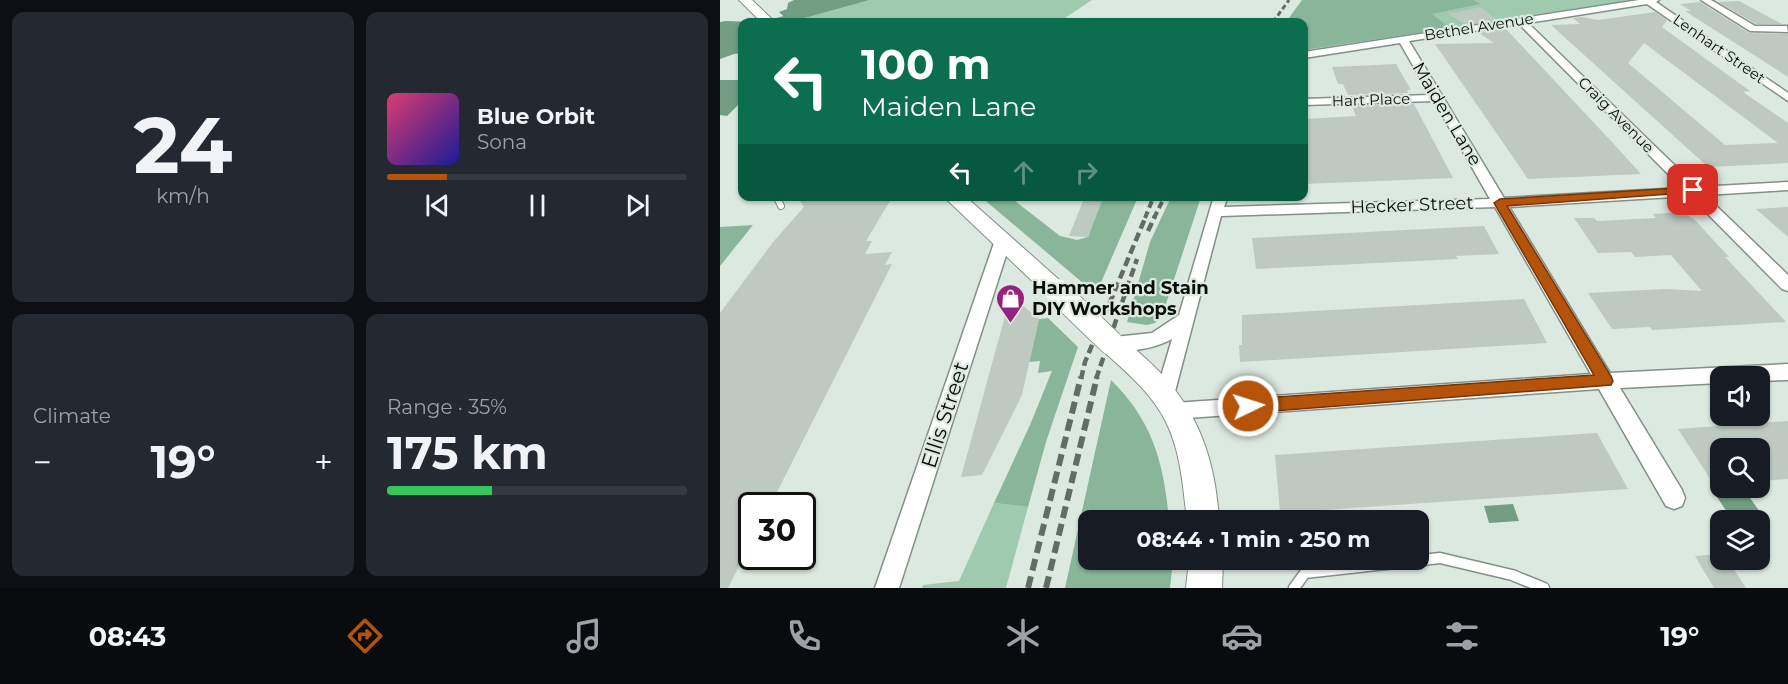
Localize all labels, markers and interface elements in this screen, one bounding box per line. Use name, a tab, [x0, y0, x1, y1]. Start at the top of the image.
street label: Bethel Avenue	[1423, 9, 1535, 45]
street label: Lenhart Street	[1669, 10, 1769, 87]
text: 100 m	[861, 38, 990, 90]
icon: left	[762, 42, 840, 120]
street label: Maiden Lane	[1407, 58, 1487, 170]
street label: Craig Avenue	[1574, 73, 1658, 157]
street label: Hart Place	[1332, 89, 1410, 110]
text: Maiden Lane	[861, 90, 1036, 123]
text: 24	[134, 97, 232, 193]
text: Blue Orbit	[477, 103, 595, 130]
text: Sona	[477, 130, 527, 154]
icon: left	[944, 156, 977, 189]
icon: ahead	[1007, 156, 1040, 189]
icon: right	[1070, 156, 1103, 189]
pin	[1667, 164, 1718, 215]
icon: arrive	[1676, 173, 1709, 206]
text: km/h	[156, 184, 210, 208]
icon: previous	[421, 189, 454, 222]
icon: pause	[521, 189, 554, 222]
icon: next	[621, 189, 654, 222]
street label: Hecker Street	[1350, 192, 1474, 218]
place label: Hammer and Stain DIY Workshops	[1032, 277, 1209, 320]
shop icon: Hammer and Stain DIY Workshops	[995, 282, 1027, 324]
street label: Ellis Street	[916, 359, 973, 471]
map controls	[1710, 366, 1770, 570]
button: sound	[1710, 366, 1770, 426]
position arrow	[1216, 374, 1280, 438]
text: Range · 35%	[387, 395, 507, 419]
text: Climate	[33, 404, 111, 428]
text: 175 km	[387, 425, 548, 480]
text: 19°	[150, 434, 216, 489]
button: search	[1710, 438, 1770, 498]
text: −	[33, 442, 52, 482]
text: +	[314, 442, 333, 482]
speed limit sign: 30	[738, 492, 816, 570]
button: layers	[1710, 510, 1770, 570]
text: 08:44 · 1 min · 250 m	[1137, 526, 1370, 553]
icon: directions	[344, 615, 386, 657]
icon: music	[563, 615, 605, 657]
icon: phone	[783, 615, 825, 657]
icon: climate	[1002, 615, 1044, 657]
icon: car	[1221, 615, 1263, 657]
icon: filters	[1441, 615, 1483, 657]
text: 08:43	[89, 620, 166, 653]
text: 19°	[1660, 620, 1699, 653]

